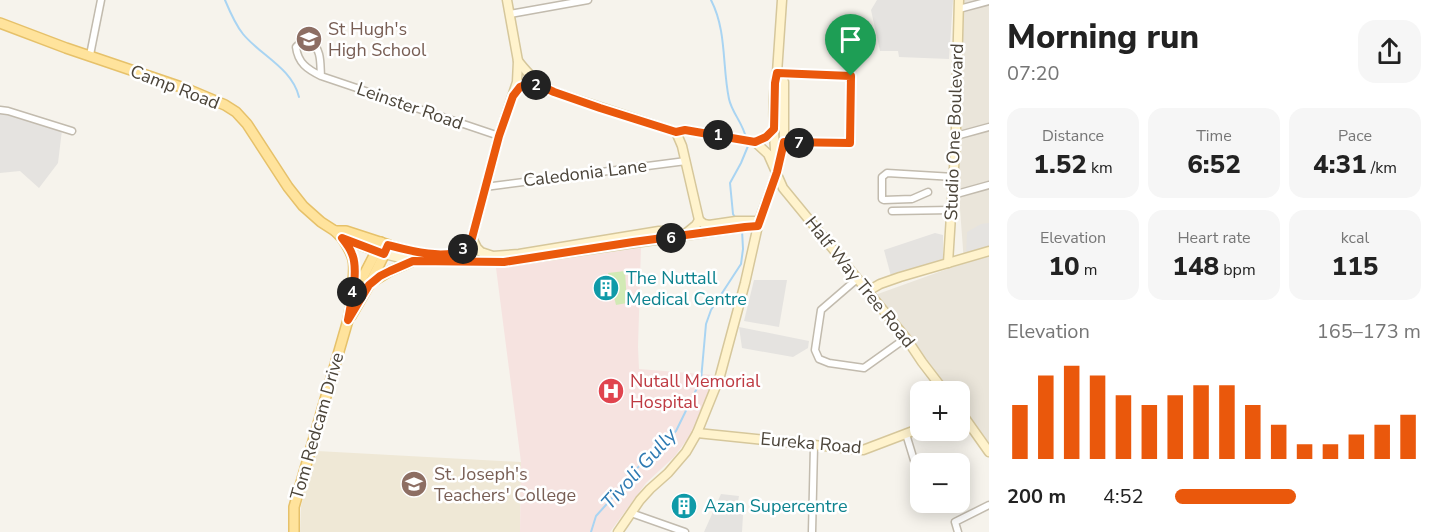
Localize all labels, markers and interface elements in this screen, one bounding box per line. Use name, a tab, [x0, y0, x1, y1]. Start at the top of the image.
pin	[825, 14, 876, 76]
text: Morning run	[1007, 15, 1199, 60]
place label: St Hugh's High School	[328, 17, 427, 62]
button: share	[1358, 20, 1421, 83]
icon: arrive	[834, 23, 867, 56]
school or university icon: St Hugh's High School	[294, 24, 324, 54]
street label: Studio One Boulevard	[939, 43, 969, 221]
street label: Camp Road	[127, 59, 223, 115]
text: 07:20	[1007, 60, 1060, 87]
pin: 2	[521, 70, 551, 100]
text: 2	[531, 74, 541, 96]
street label: Leinster Road	[354, 77, 466, 135]
pin: 1	[703, 120, 733, 150]
text: 1	[713, 124, 723, 146]
text: Distance	[1042, 125, 1104, 147]
text: Time	[1196, 125, 1232, 147]
text: Pace	[1338, 125, 1372, 147]
pin: 7	[784, 128, 814, 158]
text: 7	[794, 132, 804, 154]
text: 1.52	[1033, 147, 1087, 182]
text: 6:52	[1187, 147, 1241, 182]
text: 4:31	[1313, 147, 1367, 182]
street label: Caledonia Lane	[522, 154, 648, 192]
text: km	[1087, 157, 1113, 179]
text: /km	[1367, 157, 1397, 179]
street label: Half Way Tree Road	[800, 211, 920, 353]
pin: 6	[656, 223, 686, 253]
text: 6	[666, 227, 676, 249]
text: Elevation	[1040, 227, 1106, 249]
text: Heart rate	[1177, 227, 1251, 249]
text: kcal	[1341, 227, 1369, 249]
pin: 3	[448, 234, 478, 264]
text: 3	[458, 238, 468, 260]
text: 10	[1048, 249, 1080, 284]
text: 148	[1172, 249, 1219, 284]
text: 115	[1332, 249, 1378, 284]
text: m	[1080, 259, 1098, 281]
text: bpm	[1219, 259, 1256, 281]
place label: The Nuttall Medical Centre	[626, 266, 747, 311]
building icon: The Nuttall Medical Centre	[591, 273, 621, 303]
pin: 4	[337, 277, 367, 307]
text: 4	[347, 281, 357, 303]
text: Elevation	[1007, 318, 1090, 345]
text: 165–173 m	[1317, 318, 1421, 345]
street label: Tom Redcam Drive	[285, 350, 349, 502]
place label: Nutall Memorial Hospital	[630, 369, 761, 414]
hospital icon: Nutall Memorial Hospital	[596, 376, 626, 406]
map controls	[910, 381, 970, 513]
button: +	[910, 381, 970, 441]
water label: Tivoli Gully	[595, 422, 683, 516]
street label: Eureka Road	[759, 427, 863, 459]
button: −	[910, 453, 970, 513]
place label: St. Joseph's Teachers' College	[434, 462, 576, 507]
school or university icon: St. Joseph's Teachers' College	[399, 469, 429, 499]
text: 200 m	[1007, 483, 1066, 510]
text: 4:52	[1103, 483, 1144, 510]
building icon: Azan Supercentre	[669, 491, 699, 521]
place label: Azan Supercentre	[704, 494, 847, 518]

